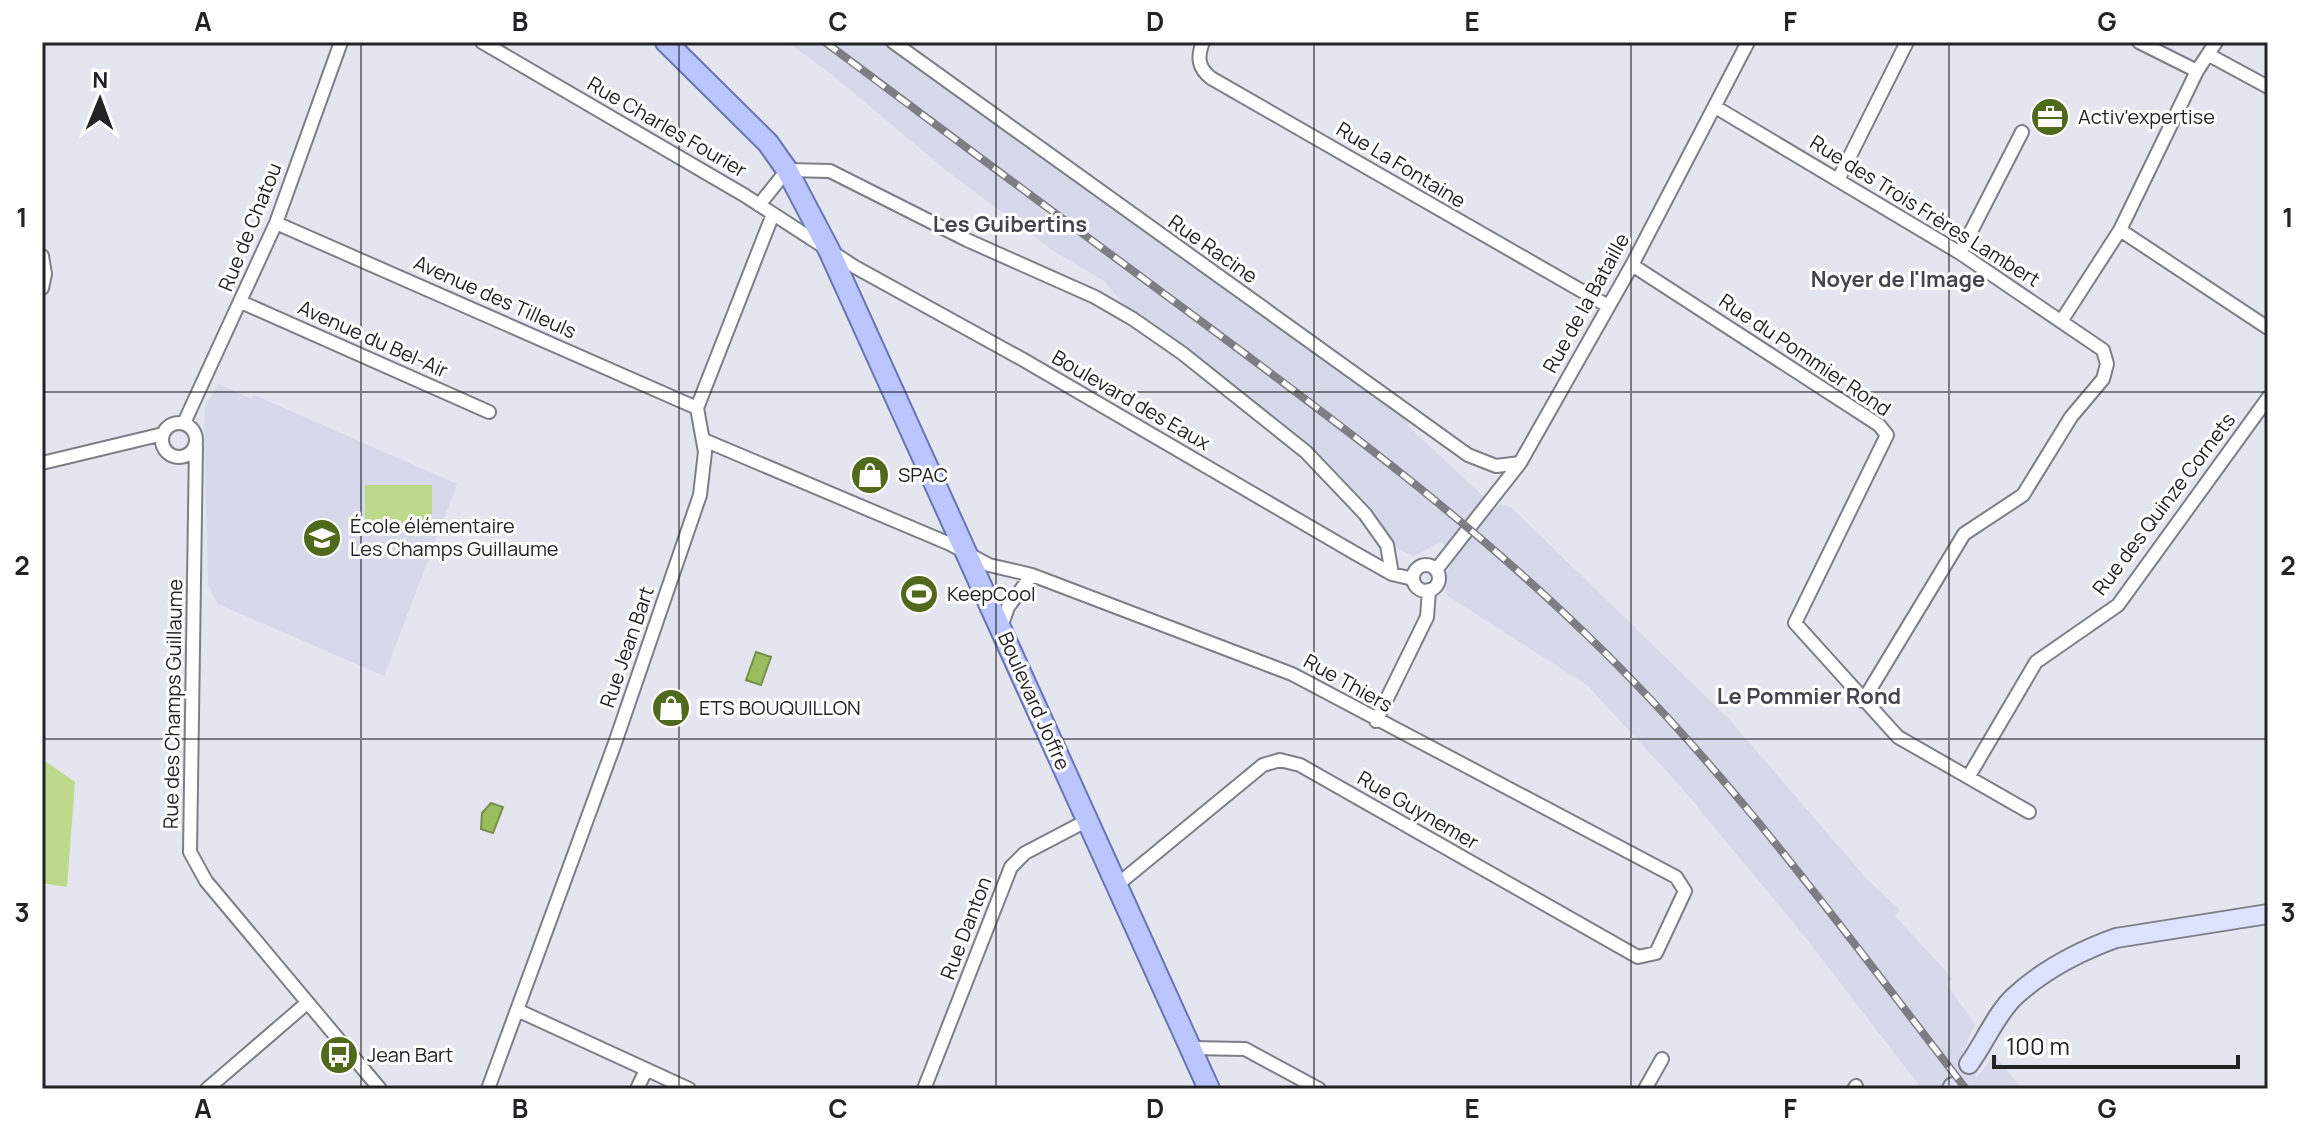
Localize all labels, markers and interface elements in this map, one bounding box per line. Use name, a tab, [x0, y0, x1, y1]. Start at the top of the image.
text: A	[194, 3, 212, 39]
text: B	[512, 3, 528, 39]
text: C	[828, 3, 848, 39]
text: D	[1146, 3, 1164, 39]
text: E	[1464, 3, 1480, 39]
text: F	[1783, 3, 1797, 39]
text: G	[2097, 3, 2117, 39]
north arrow	[60, 60, 140, 140]
text: N	[92, 65, 109, 95]
street label: Rue Charles Fourier	[583, 70, 752, 183]
office icon: Activ'expertise	[2029, 96, 2071, 138]
place label: Activ'expertise	[2078, 103, 2215, 130]
street label: Rue La Fontaine	[1332, 115, 1471, 214]
street label: Rue des Trois Frères Lambert	[1805, 129, 2045, 293]
street label: Rue de Chatou	[211, 159, 288, 295]
text: 1	[16, 199, 28, 235]
text: 1	[2282, 199, 2294, 235]
street label: Rue Racine	[1163, 208, 1263, 289]
district label: Les Guibertins	[933, 209, 1087, 239]
street label: Rue de la Bataille	[1536, 228, 1635, 377]
street label: Avenue des Tilleuls	[410, 249, 581, 345]
district label: Noyer de l'Image	[1811, 264, 1985, 294]
street label: Rue du Pommier Rond	[1714, 287, 1896, 422]
street label: Avenue du Bel-Air	[294, 293, 452, 384]
street label: Boulevard des Eaux	[1047, 343, 1216, 456]
street label: Rue des Quinze Cornets	[2086, 407, 2241, 600]
shop icon: SPAC	[849, 454, 891, 496]
place label: SPAC	[898, 461, 948, 488]
place label: École élémentaire Les Champs Guillaume	[350, 512, 558, 562]
school or university icon: École élémentaire Les Champs Guillaume	[301, 517, 343, 559]
text: 2	[14, 547, 30, 583]
text: 2	[2280, 547, 2296, 583]
sports icon: KeepCool	[898, 573, 940, 615]
street label: Rue des Champs Guillaume	[157, 579, 188, 829]
place label: KeepCool	[947, 580, 1036, 607]
street label: Rue Jean Bart	[593, 583, 660, 711]
street label: Boulevard Joffre	[992, 627, 1077, 774]
street label: Rue Thiers	[1299, 647, 1398, 718]
district label: Le Pommier Rond	[1717, 681, 1901, 711]
shop icon: ETS BOUQUILLON	[650, 687, 692, 729]
place label: ETS BOUQUILLON	[699, 694, 861, 721]
street label: Rue Guynemer	[1353, 764, 1484, 855]
street label: Rue Danton	[934, 873, 997, 983]
text: 3	[14, 894, 30, 930]
text: 3	[2280, 894, 2296, 930]
scale bar	[1994, 1019, 2238, 1069]
text: 100 m	[2006, 1029, 2070, 1062]
bus stop icon: Jean Bart	[318, 1034, 360, 1076]
place label: Jean Bart	[367, 1041, 453, 1068]
text: A	[194, 1090, 212, 1126]
text: B	[512, 1090, 528, 1126]
text: C	[828, 1090, 848, 1126]
text: D	[1146, 1090, 1164, 1126]
text: E	[1464, 1090, 1480, 1126]
text: F	[1783, 1090, 1797, 1126]
text: G	[2097, 1090, 2117, 1126]

